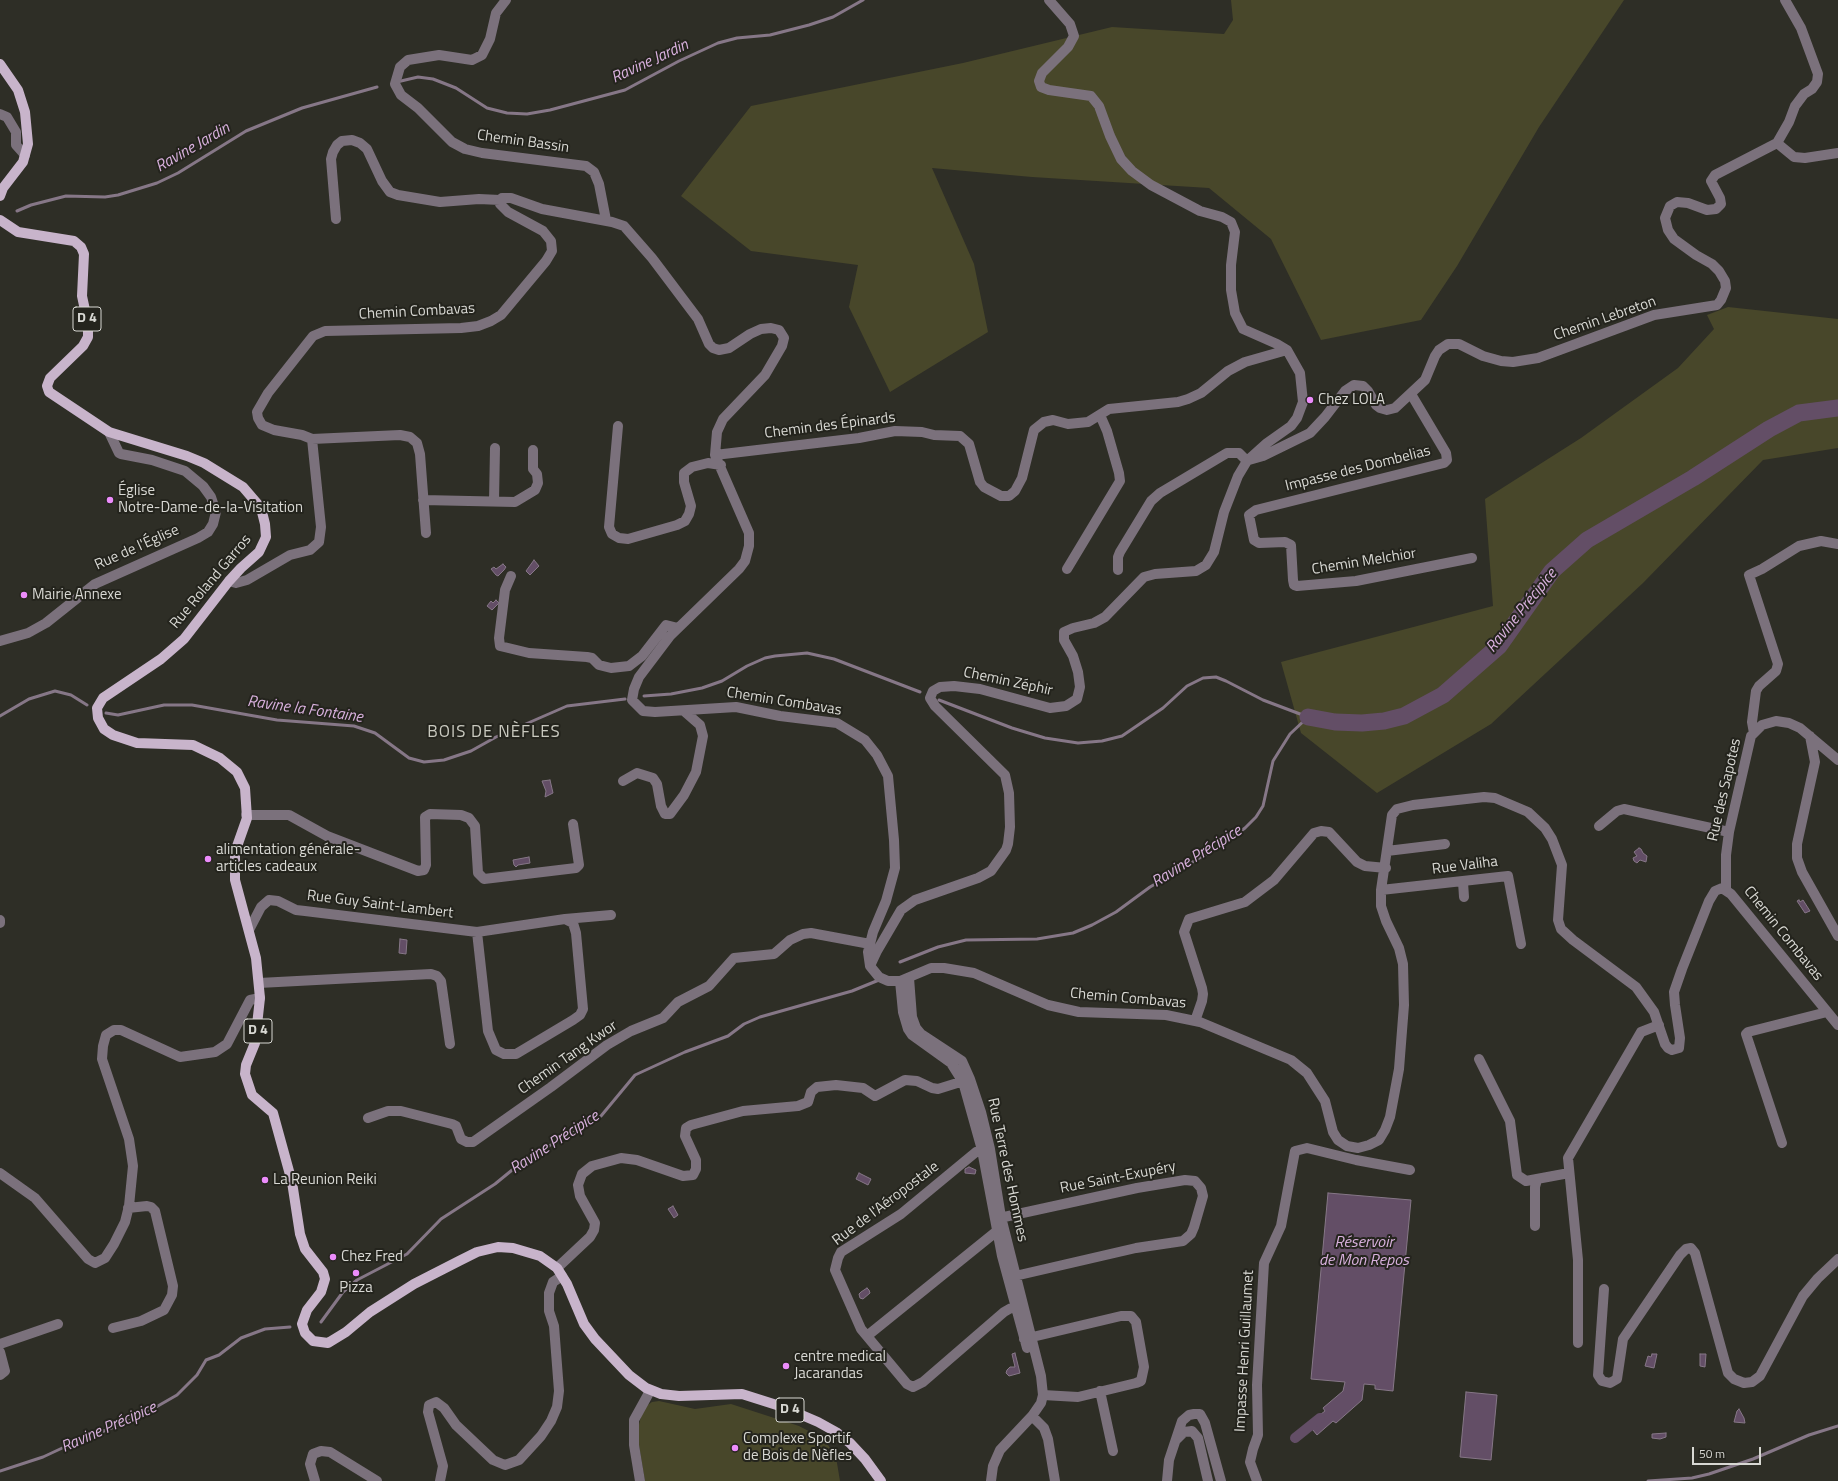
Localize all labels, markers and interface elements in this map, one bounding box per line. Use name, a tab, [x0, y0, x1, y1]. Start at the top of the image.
water label: Ravine Jardin	[608, 36, 692, 88]
water label: Ravine Jardin	[152, 119, 234, 177]
street label: Chemin Bassin	[476, 127, 570, 157]
street label: Chemin Lebreton	[1551, 293, 1659, 345]
street label: Chemin Combavas	[358, 300, 476, 324]
road number: D 4	[73, 307, 101, 331]
place label: Chez LOLA	[1318, 391, 1385, 409]
marker: Chez LOLA	[1305, 395, 1315, 405]
street label: Chemin des Épinards	[764, 409, 896, 443]
street label: Impasse des Dombelias	[1283, 442, 1433, 496]
place label: Église Notre-Dame-de-la-Visitation	[118, 482, 303, 517]
marker: Église Notre-Dame-de-la-Visitation	[105, 495, 115, 505]
street label: Rue de l'Église	[92, 521, 182, 575]
street label: Rue Roland Garros	[166, 531, 256, 633]
street label: Chemin Melchior	[1310, 545, 1418, 579]
water label: Ravine Précipice	[1482, 565, 1562, 657]
place label: Mairie Annexe	[32, 586, 121, 604]
marker: Mairie Annexe	[19, 590, 29, 600]
street label: Chemin Zéphir	[962, 664, 1054, 700]
street label: Chemin Combavas	[725, 684, 843, 720]
water label: Ravine la Fontaine	[246, 692, 364, 728]
district label: BOIS DE NÈFLES	[427, 723, 561, 743]
street label: Rue des Sapotes	[1704, 737, 1746, 843]
water label: Ravine Précipice	[1149, 822, 1245, 892]
place label: alimentation générale- articles cadeaux	[216, 841, 360, 876]
street label: Rue Valiha	[1431, 853, 1499, 879]
marker: alimentation générale- articles cadeaux	[203, 854, 213, 864]
street label: Chemin Combavas	[1739, 883, 1827, 985]
street label: Rue Guy Saint-Lambert	[306, 887, 454, 923]
street label: Chemin Combavas	[1069, 985, 1187, 1013]
street label: Chemin Tang Kwor	[515, 1017, 621, 1099]
road number: D 4	[244, 1019, 272, 1043]
street label: Rue Terre des Hommes	[983, 1096, 1031, 1244]
water label: Ravine Précipice	[507, 1107, 603, 1179]
street label: Rue de l'Aéropostale	[829, 1158, 943, 1250]
street label: Rue Saint-Exupéry	[1059, 1158, 1177, 1198]
place label: La Reunion Reiki	[273, 1171, 377, 1189]
marker: La Reunion Reiki	[260, 1175, 270, 1185]
water label: Réservoir de Mon Repos	[1319, 1233, 1409, 1271]
place label: Chez Fred	[341, 1248, 403, 1266]
marker: Chez Fred	[328, 1252, 338, 1262]
marker: Pizza	[351, 1268, 361, 1278]
street label: Impasse Henri Guillaumet	[1232, 1270, 1258, 1432]
place label: Pizza	[339, 1279, 373, 1297]
place label: centre medical Jacarandas	[794, 1348, 886, 1383]
marker: centre medical Jacarandas	[781, 1361, 791, 1371]
water label: Ravine Précipice	[58, 1398, 160, 1458]
road number: D 4	[776, 1398, 804, 1422]
place label: Complexe Sportif de Bois de Nèfles	[743, 1430, 852, 1465]
scale bar	[1694, 1439, 1763, 1465]
marker: Complexe Sportif de Bois de Nèfles	[730, 1443, 740, 1453]
text: 50 m	[1699, 1444, 1725, 1463]

